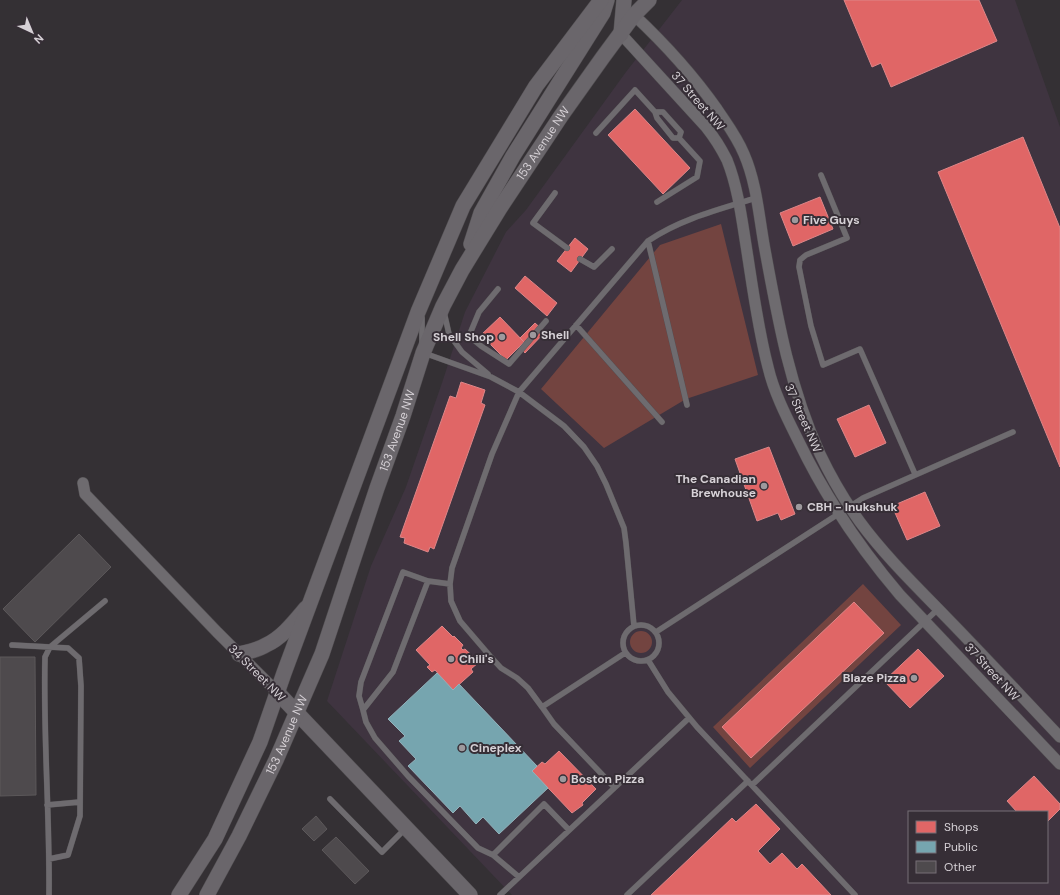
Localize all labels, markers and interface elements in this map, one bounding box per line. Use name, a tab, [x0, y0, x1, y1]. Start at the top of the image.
north arrow	[12, 12, 52, 52]
text: N	[31, 31, 47, 47]
street label: 37 Street NW	[668, 68, 728, 134]
street label: 153 Avenue NW	[513, 103, 574, 183]
place label: Five Guys	[803, 212, 860, 228]
marker: Five Guys	[790, 215, 800, 225]
place label: Shell	[541, 327, 569, 343]
place label: Shell Shop	[433, 329, 494, 345]
marker: Shell	[528, 330, 538, 340]
marker: Shell Shop	[497, 332, 507, 342]
street label: 37 Street NW	[781, 381, 825, 455]
street label: 153 Avenue NW	[376, 387, 419, 474]
place label: The Canadian Brewhouse	[675, 471, 756, 501]
marker: The Canadian Brewhouse	[759, 481, 769, 491]
place label: CBH - Inukshuk	[807, 499, 898, 515]
marker: CBH - Inukshuk	[794, 502, 804, 512]
street label: 37 Street NW	[961, 640, 1023, 705]
street label: 34 Street NW	[225, 641, 289, 705]
place label: Chili's	[459, 651, 494, 667]
marker: Chili's	[446, 654, 456, 664]
place label: Blaze Pizza	[843, 670, 906, 686]
marker: Blaze Pizza	[909, 673, 919, 683]
street label: 153 Avenue NW	[262, 692, 311, 777]
place label: Cineplex	[470, 740, 522, 756]
marker: Cineplex	[457, 743, 467, 753]
place label: Boston Pizza	[571, 771, 644, 787]
marker: Boston Pizza	[558, 774, 568, 784]
legend	[908, 811, 1048, 883]
text: Shops	[944, 819, 979, 835]
text: Public	[944, 839, 978, 855]
text: Other	[944, 859, 977, 875]

